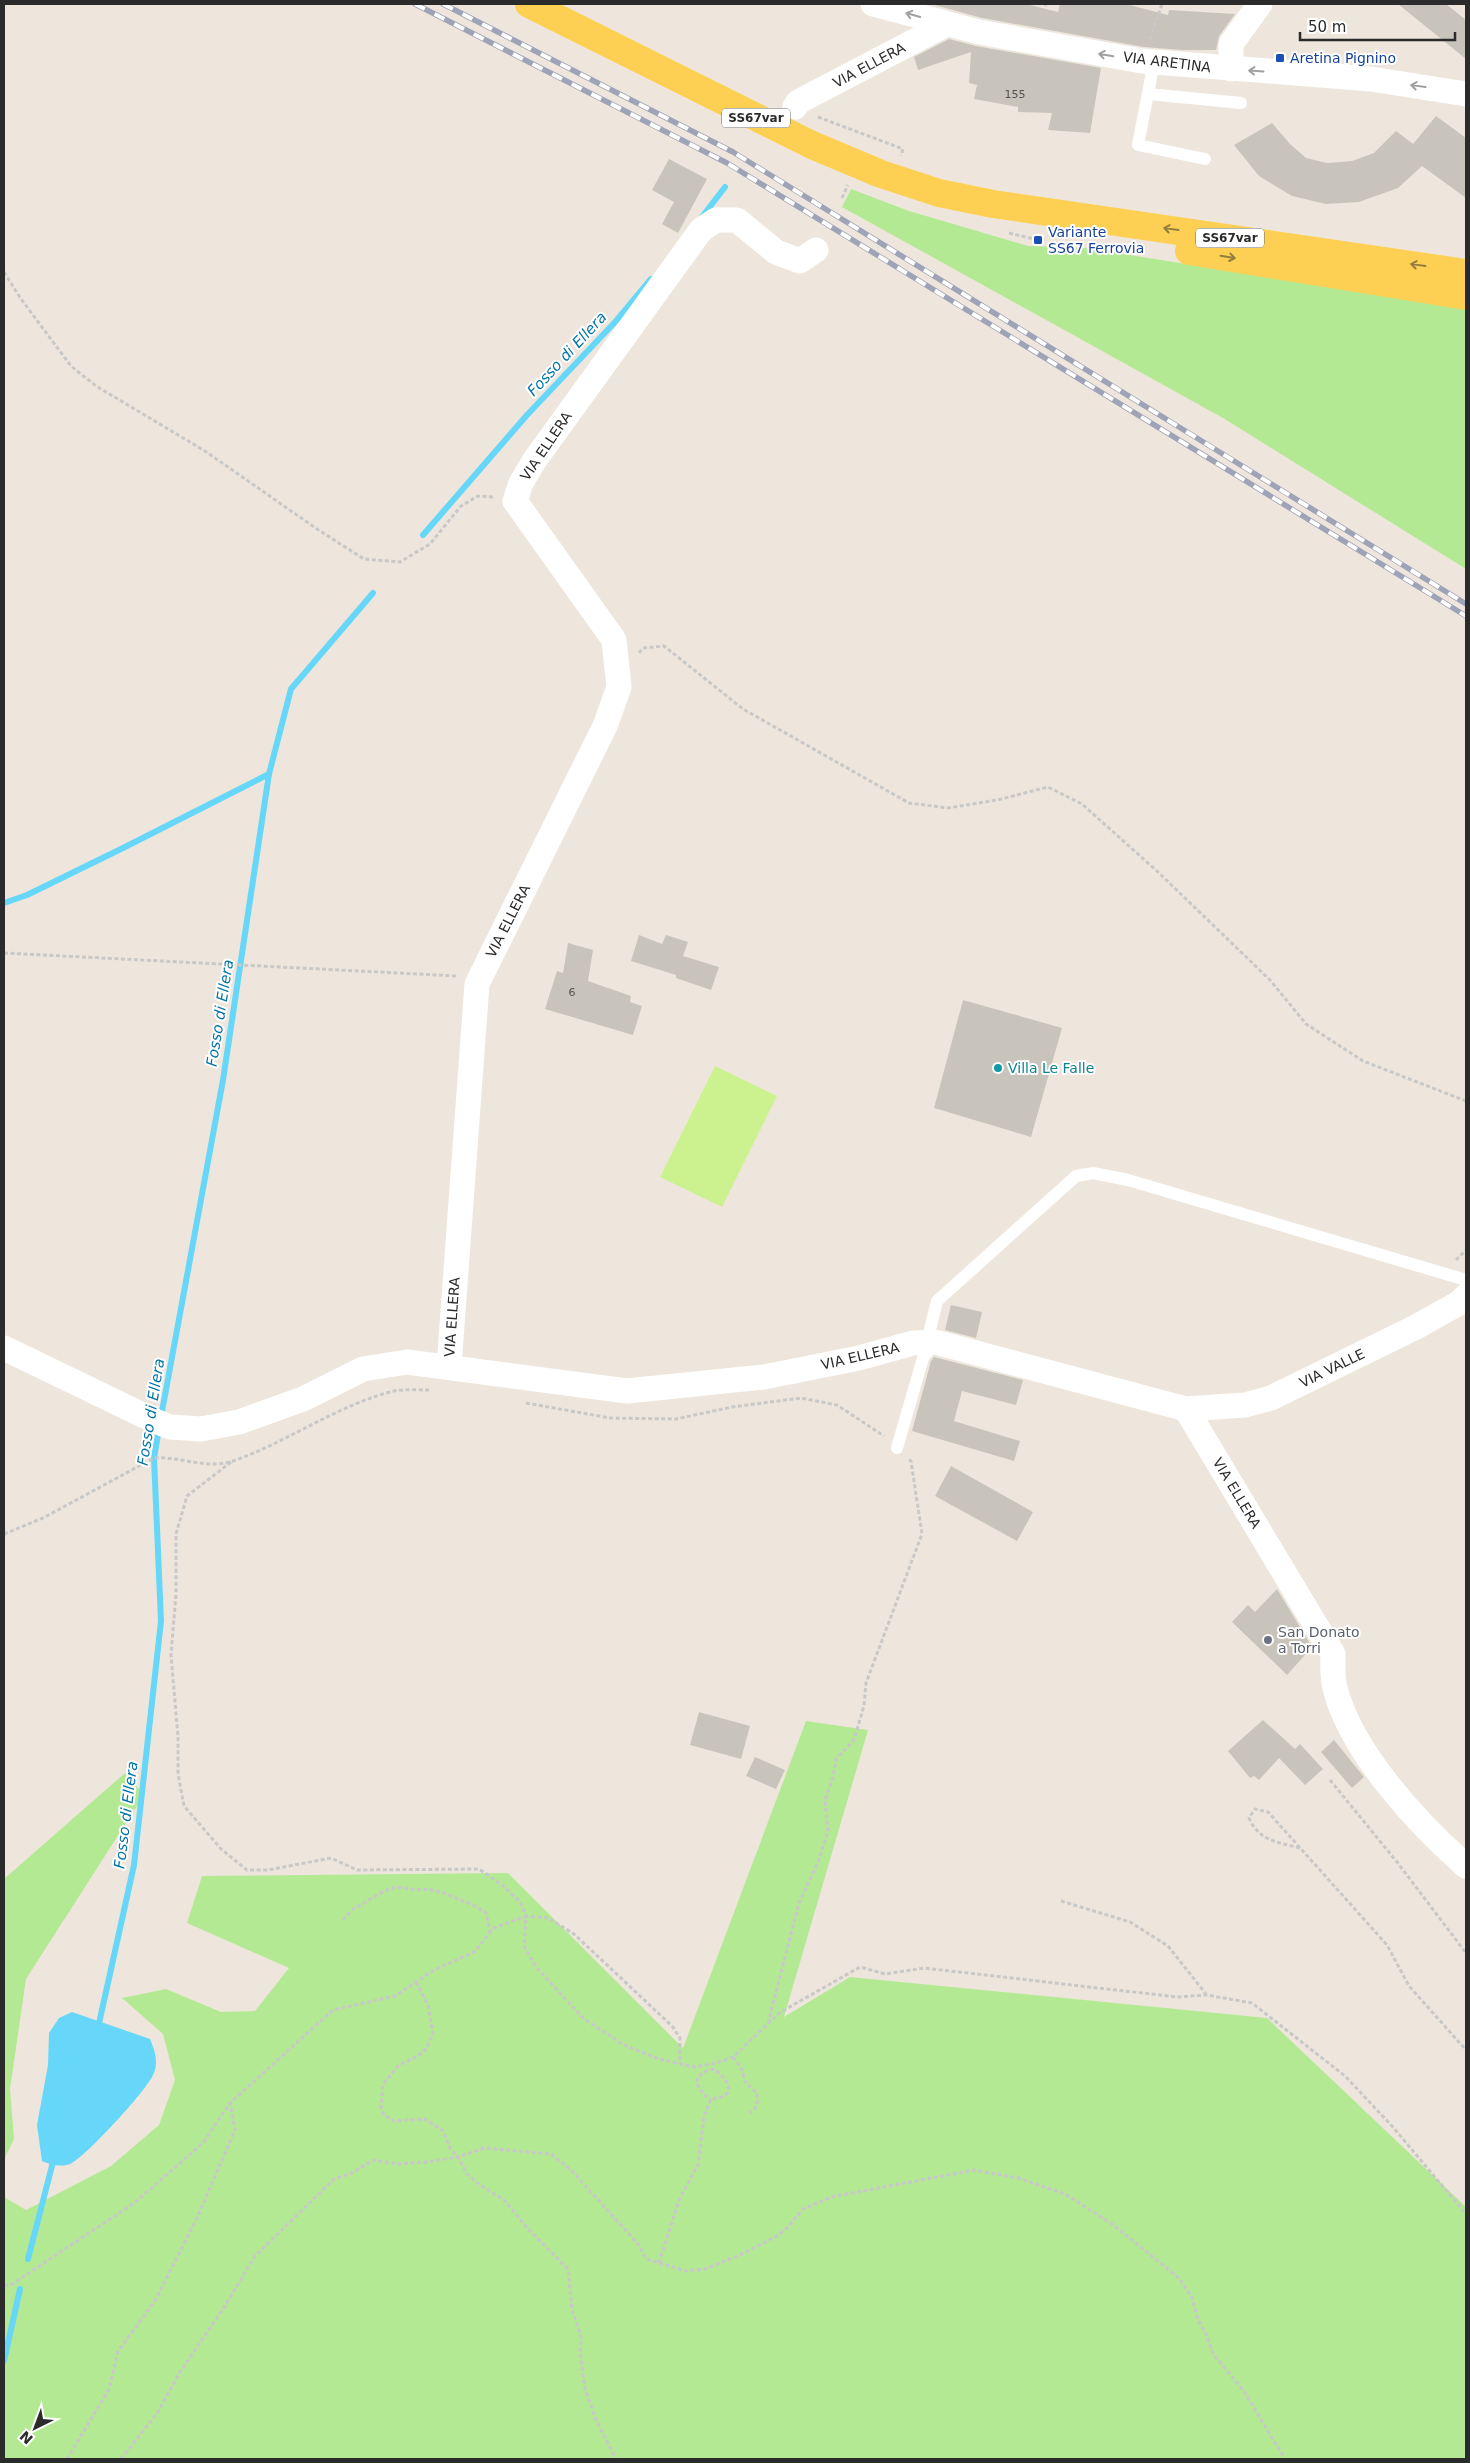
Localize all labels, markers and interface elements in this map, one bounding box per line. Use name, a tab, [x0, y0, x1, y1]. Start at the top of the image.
one-way arrow	[905, 10, 921, 20]
scale bar	[1300, 10, 1455, 42]
text: 50 m	[1308, 18, 1346, 36]
street label: VIA ELLERA	[830, 39, 908, 91]
one-way arrow	[1099, 49, 1115, 59]
street label: VIA ARETINA	[1122, 49, 1212, 75]
place label: Aretina Pignino	[1290, 50, 1396, 66]
marker: Aretina Pignino	[1274, 52, 1286, 64]
one-way arrow	[1249, 66, 1265, 75]
one-way arrow	[1410, 81, 1426, 91]
house number: 155	[1005, 88, 1026, 101]
road number: SS67var	[722, 109, 790, 128]
place label: Variante SS67 Ferrovia	[1048, 224, 1144, 256]
one-way arrow	[1163, 224, 1179, 234]
road number: SS67var	[1196, 228, 1264, 248]
marker: Variante SS67 Ferrovia	[1032, 234, 1044, 246]
one-way arrow	[1219, 253, 1235, 263]
one-way arrow	[1410, 260, 1426, 270]
water label: Fosso di Ellera	[524, 308, 610, 400]
street label: VIA ELLERA	[517, 408, 575, 484]
street label: VIA ELLERA	[483, 881, 533, 960]
water label: Fosso di Ellera	[203, 958, 237, 1068]
house number: 6	[569, 986, 576, 999]
place label: Villa Le Falle	[1008, 1060, 1094, 1076]
marker: Villa Le Falle	[992, 1062, 1004, 1074]
street label: VIA ELLERA	[441, 1276, 463, 1357]
street label: VIA ELLERA	[819, 1339, 901, 1373]
street label: VIA VALLE	[1297, 1345, 1367, 1391]
water label: Fosso di Ellera	[134, 1357, 168, 1467]
street label: VIA ELLERA	[1210, 1455, 1265, 1532]
place label: San Donato a Torri	[1278, 1624, 1360, 1656]
marker: San Donato a Torri	[1262, 1634, 1274, 1646]
water label: Fosso di Ellera	[110, 1760, 142, 1870]
north arrow	[10, 2403, 60, 2453]
text: N	[17, 2428, 36, 2448]

